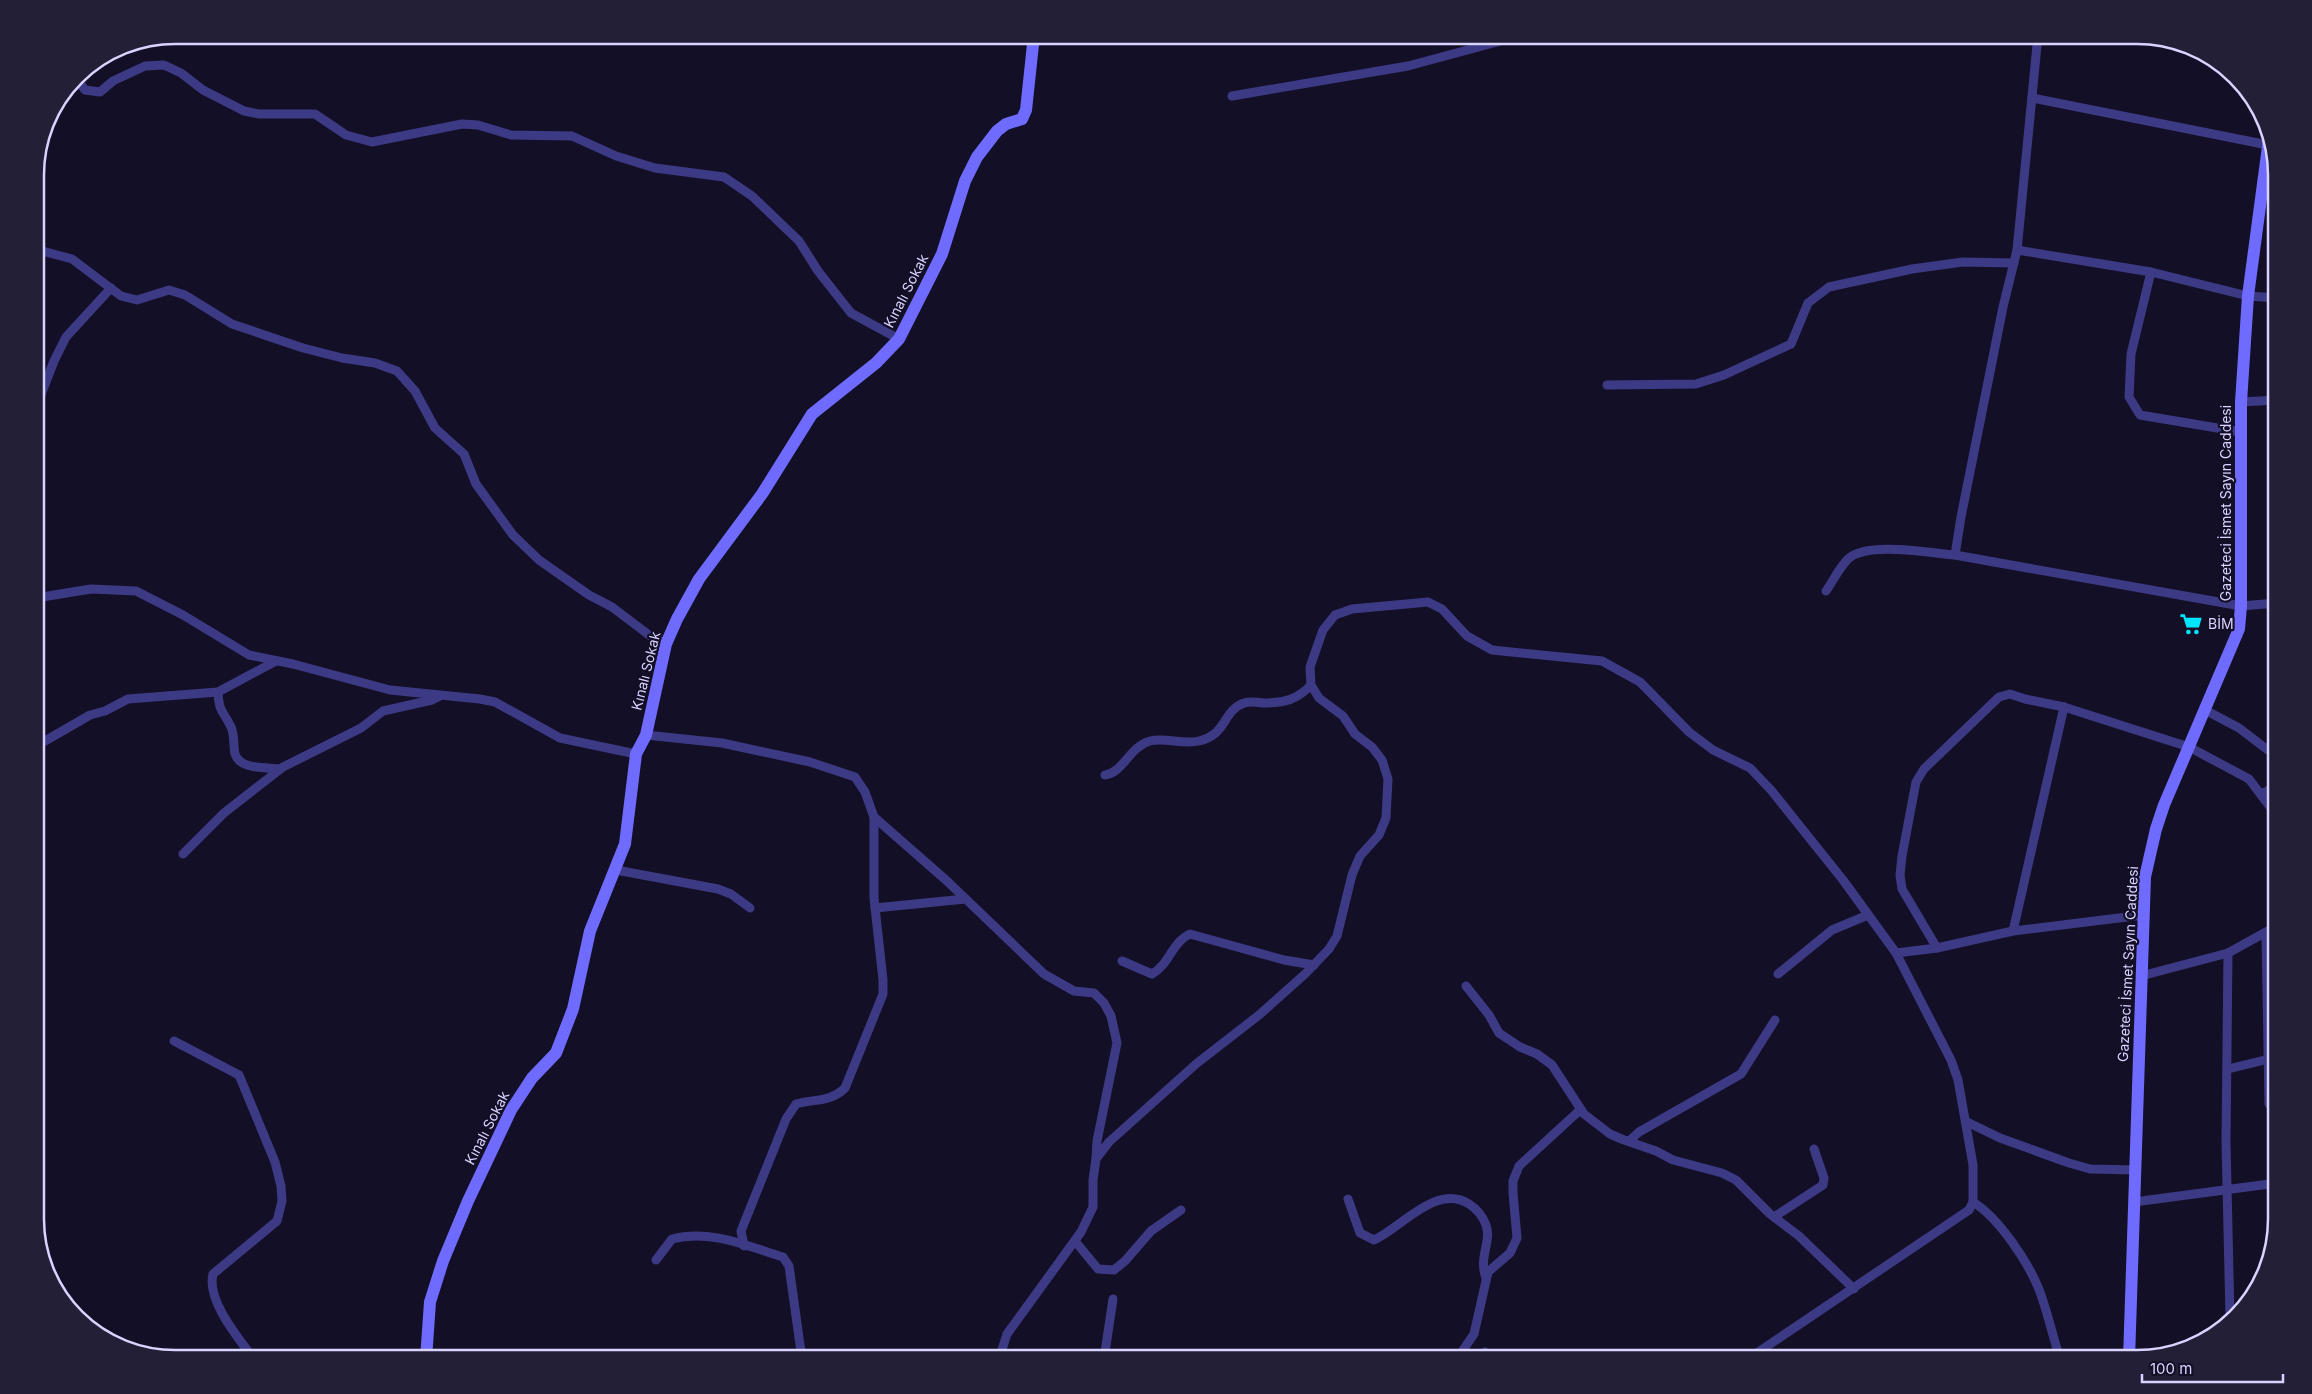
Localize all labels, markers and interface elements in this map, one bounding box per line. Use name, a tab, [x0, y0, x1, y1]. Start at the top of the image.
street label: Kınalı Sokak	[880, 251, 932, 330]
street label: Gazeteci İsmet Sayın Caddesi	[2217, 405, 2234, 601]
supermarket icon: BİM	[2178, 611, 2204, 637]
place label: BİM	[2208, 615, 2234, 632]
street label: Kınalı Sokak	[628, 629, 664, 712]
street label: Gazeteci İsmet Sayın Caddesi	[2114, 866, 2141, 1062]
street label: Kınalı Sokak	[461, 1088, 513, 1167]
scale bar	[2142, 1352, 2283, 1384]
text: 100 m	[2150, 1359, 2192, 1378]

